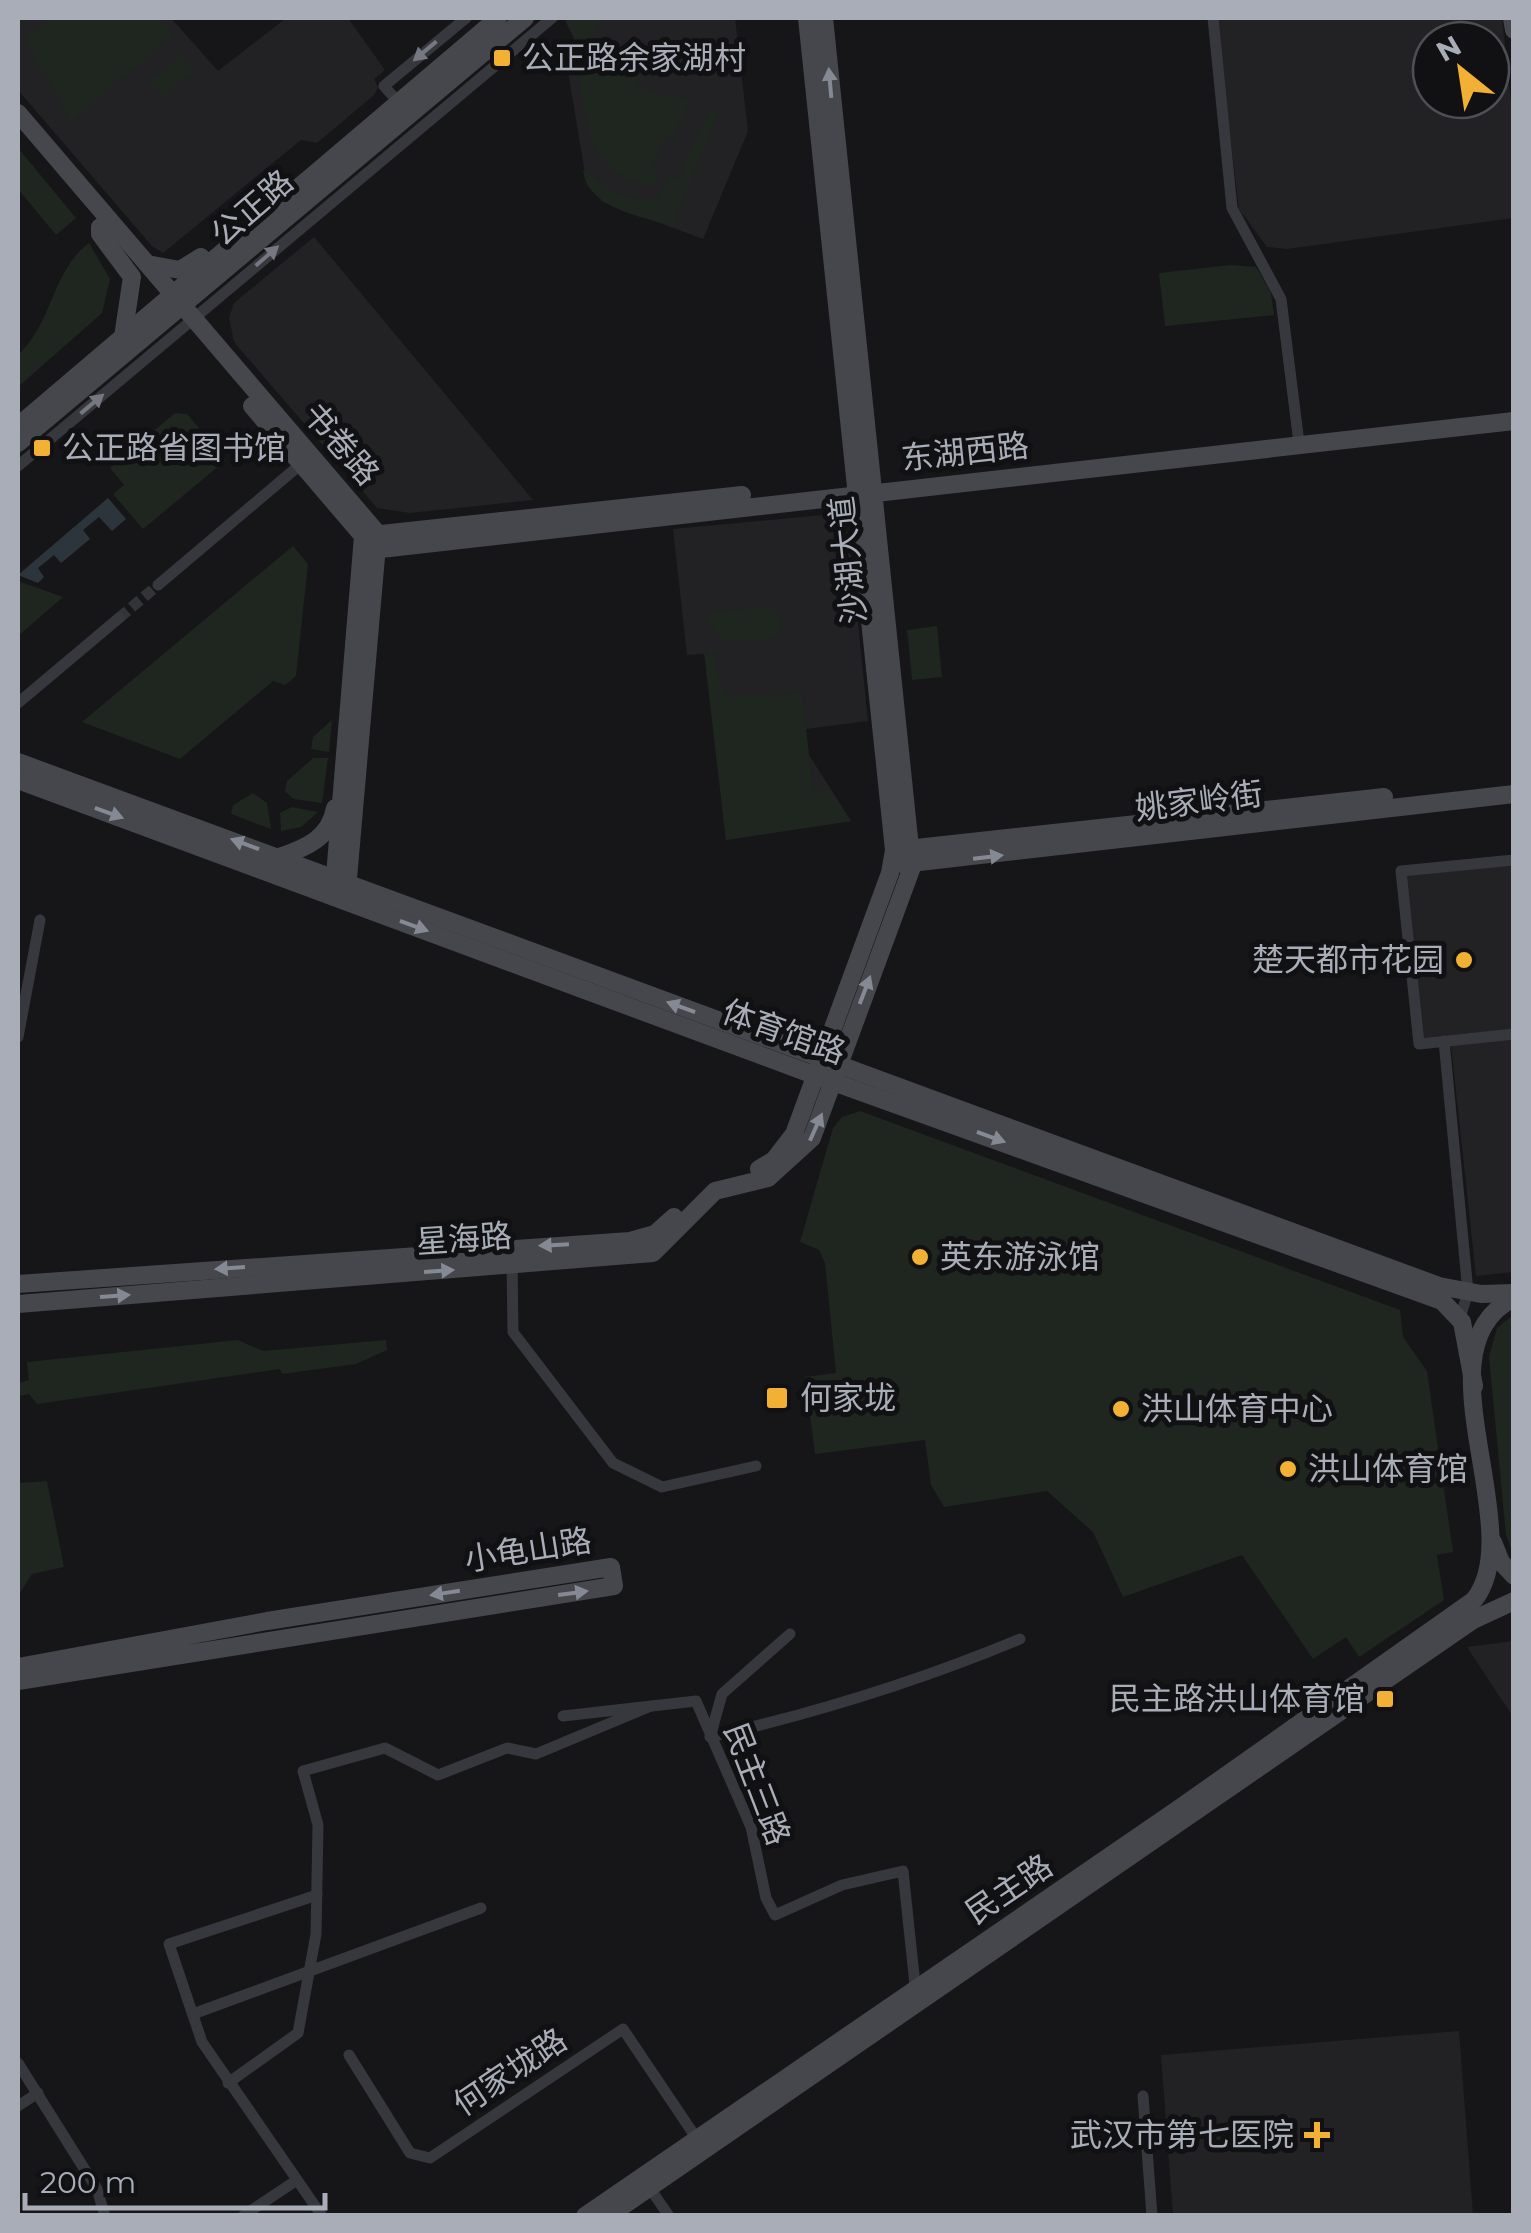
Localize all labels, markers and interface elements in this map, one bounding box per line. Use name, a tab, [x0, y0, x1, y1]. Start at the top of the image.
north arrow	[1411, 20, 1511, 120]
text: N	[1430, 28, 1467, 69]
place label: 公正路余家湖村	[522, 38, 746, 77]
one-way arrow	[412, 40, 437, 62]
marker: 公正路余家湖村	[491, 47, 513, 69]
one-way arrow	[822, 67, 838, 98]
street label: 公正路	[203, 161, 301, 254]
one-way arrow	[254, 245, 279, 267]
one-way arrow	[80, 394, 105, 415]
street label: 书卷路	[295, 395, 388, 493]
street label: 东湖西路	[899, 425, 1031, 478]
place label: 公正路省图书馆	[62, 428, 286, 467]
marker: 公正路省图书馆	[31, 437, 53, 459]
street label: 沙湖大道	[821, 494, 874, 626]
street label: 姚家岭街	[1133, 773, 1265, 828]
one-way arrow	[94, 806, 124, 821]
one-way arrow	[230, 836, 260, 852]
one-way arrow	[973, 849, 1005, 865]
one-way arrow	[399, 919, 429, 934]
place label: 楚天都市花园	[1252, 940, 1444, 979]
marker: 楚天都市花园	[1453, 949, 1475, 971]
one-way arrow	[858, 975, 873, 1005]
street label: 体育馆路	[717, 991, 851, 1072]
one-way arrow	[666, 999, 696, 1014]
one-way arrow	[808, 1112, 824, 1141]
one-way arrow	[977, 1130, 1007, 1145]
street label: 星海路	[415, 1216, 513, 1261]
one-way arrow	[537, 1237, 569, 1253]
place label: 英东游泳馆	[940, 1237, 1100, 1276]
marker: 英东游泳馆	[909, 1246, 931, 1268]
one-way arrow	[213, 1261, 245, 1277]
one-way arrow	[423, 1263, 455, 1279]
one-way arrow	[99, 1288, 131, 1304]
place label: 何家垅	[800, 1378, 896, 1417]
marker: 何家垅	[764, 1385, 790, 1411]
place label: 洪山体育中心	[1141, 1389, 1333, 1428]
marker: 洪山体育中心	[1110, 1398, 1132, 1420]
place label: 洪山体育馆	[1308, 1449, 1468, 1488]
marker: 洪山体育馆	[1277, 1458, 1299, 1480]
street label: 小龟山路	[462, 1520, 594, 1579]
one-way arrow	[557, 1584, 589, 1600]
one-way arrow	[429, 1586, 461, 1602]
place label: 民主路洪山体育馆	[1109, 1679, 1365, 1718]
marker: 民主路洪山体育馆	[1374, 1688, 1396, 1710]
street label: 民主三路	[716, 1717, 799, 1851]
street label: 民主路	[958, 1846, 1059, 1932]
street label: 何家垅路	[446, 2020, 574, 2124]
place label: 武汉市第七医院	[1070, 2115, 1294, 2154]
marker: 武汉市第七医院	[1304, 2122, 1330, 2148]
scale bar	[25, 2148, 325, 2210]
text: 200 m	[40, 2164, 136, 2201]

